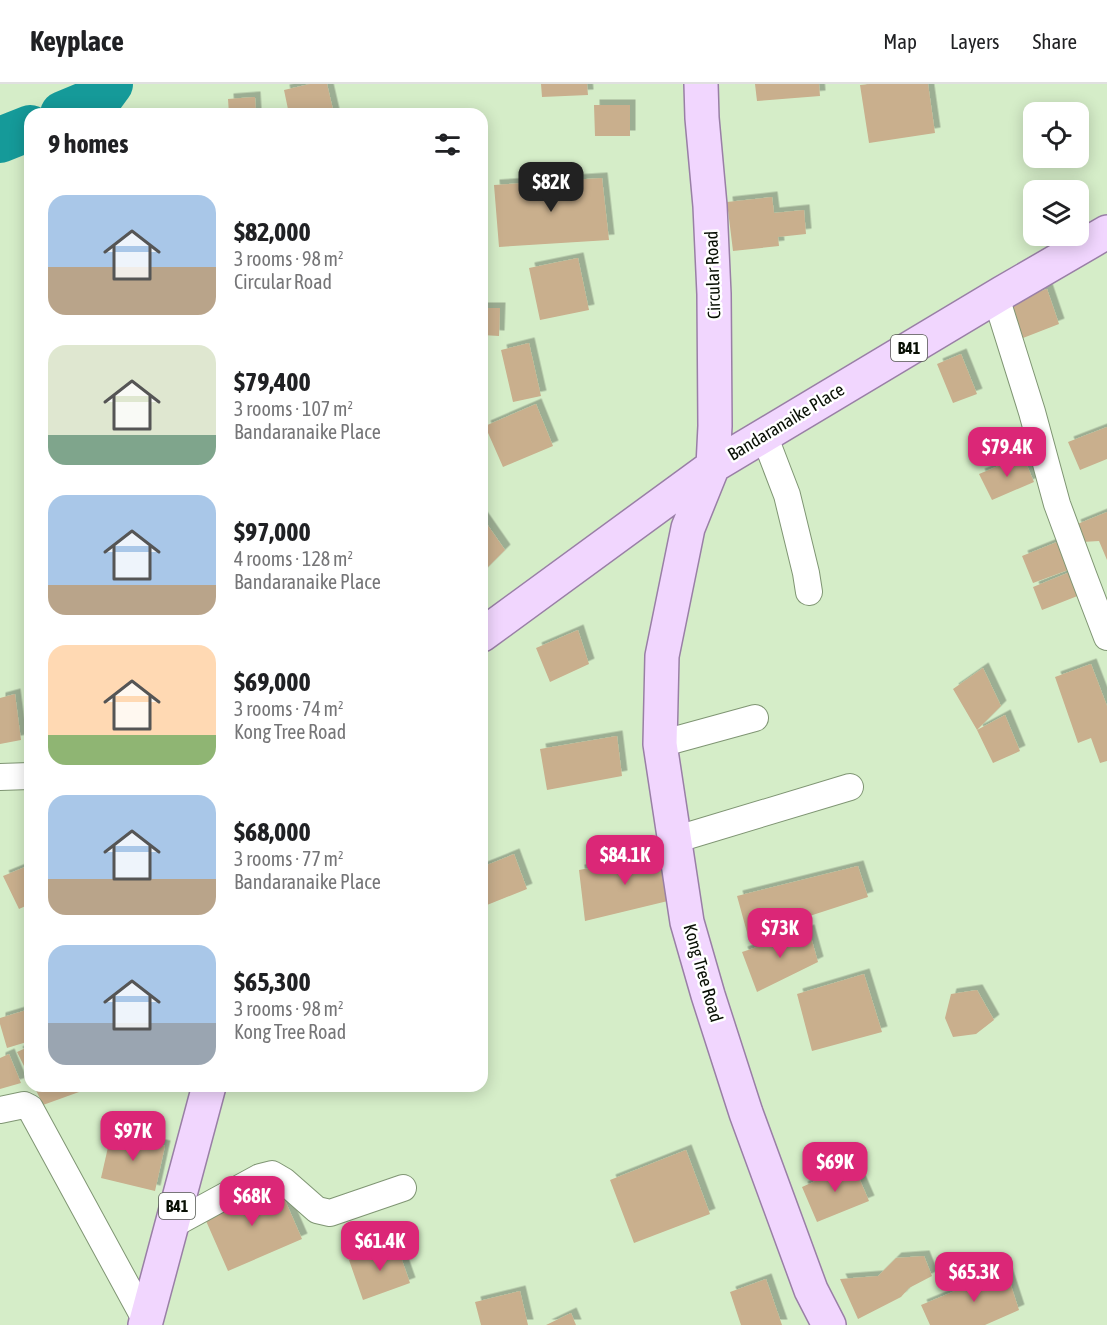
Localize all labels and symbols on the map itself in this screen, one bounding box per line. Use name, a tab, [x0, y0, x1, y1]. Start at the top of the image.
pin: $82K	[515, 162, 587, 213]
street label: Circular Road	[700, 231, 725, 319]
road number: B41	[891, 335, 927, 361]
street label: Bandaranaike Place	[724, 379, 848, 465]
pin: $79.4K	[958, 427, 1056, 478]
pin: $84.1K	[576, 835, 674, 886]
pin: $73K	[744, 908, 816, 959]
street label: Kong Tree Road	[679, 921, 728, 1024]
pin: $97K	[97, 1111, 169, 1162]
pin: $69K	[799, 1142, 871, 1193]
pin: $68K	[216, 1176, 288, 1227]
road number: B41	[159, 1193, 195, 1219]
pin: $61.4K	[331, 1221, 429, 1272]
pin: $65.3K	[925, 1252, 1023, 1303]

